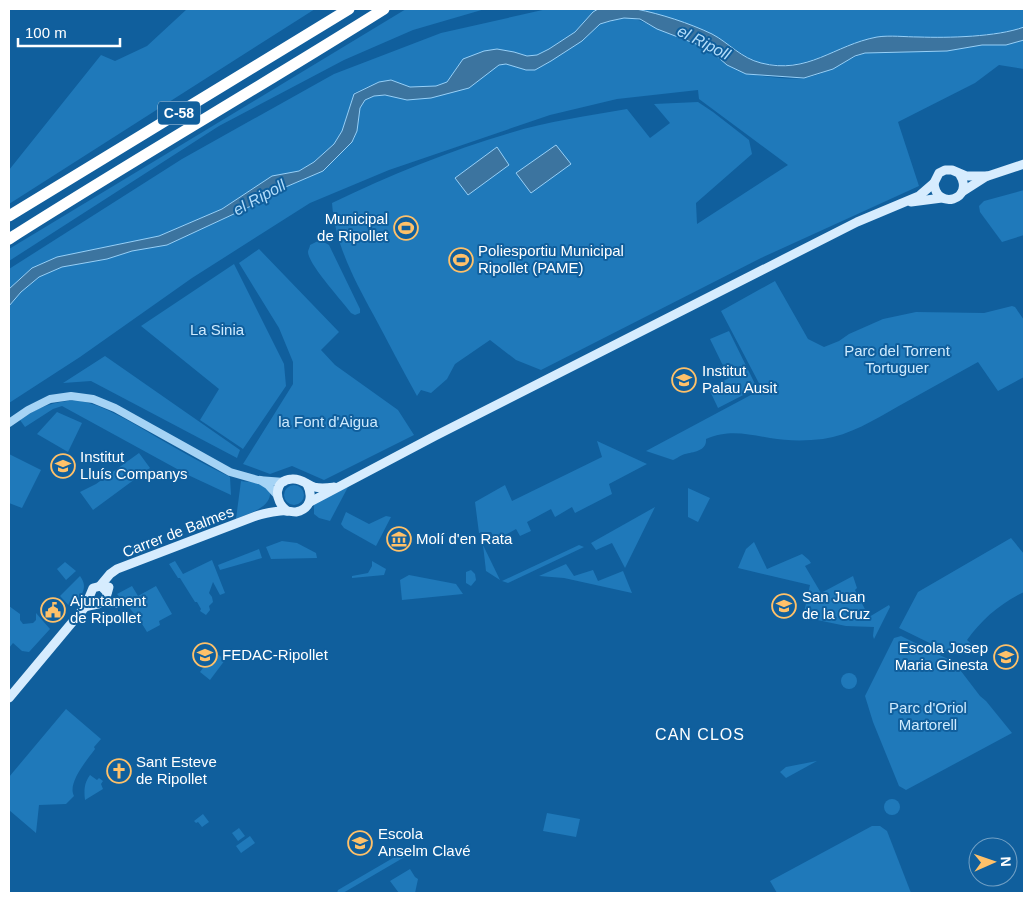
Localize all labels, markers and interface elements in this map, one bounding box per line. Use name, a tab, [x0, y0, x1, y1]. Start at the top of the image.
scale bar	[18, 15, 120, 47]
water label: el Ripoll	[675, 22, 733, 63]
text: 100 m	[25, 24, 67, 41]
road number: C-58	[158, 102, 200, 125]
water label: el Ripoll	[230, 176, 289, 219]
place label: Municipal de Ripollet	[317, 210, 389, 244]
sports icon: Municipal de Ripollet	[393, 215, 419, 241]
place label: Poliesportiu Municipal Ripollet (PAME)	[478, 242, 624, 276]
sports icon: Poliesportiu Municipal Ripollet (PAME)	[448, 247, 474, 273]
park label: La Sinia	[190, 321, 245, 338]
park label: Parc del Torrent Tortuguer	[844, 342, 951, 376]
place label: Institut Palau Ausit	[702, 362, 778, 396]
school or university icon: Institut Palau Ausit	[671, 367, 697, 393]
park label: la Font d'Aigua	[278, 413, 378, 430]
place label: Institut Lluís Companys	[80, 448, 188, 482]
school or university icon: Institut Lluís Companys	[50, 453, 76, 479]
street label: Carrer de Balmes	[120, 503, 236, 561]
museum icon: Molí d'en Rata	[386, 526, 412, 552]
place label: Molí d'en Rata	[416, 530, 513, 547]
place label: San Juan de la Cruz	[802, 588, 870, 622]
place label: Ajuntament de Ripollet	[70, 592, 147, 626]
school or university icon: San Juan de la Cruz	[771, 593, 797, 619]
public building icon: Ajuntament de Ripollet	[40, 597, 66, 623]
place label: Escola Josep Maria Ginesta	[895, 639, 989, 673]
school or university icon: FEDAC-Ripollet	[192, 642, 218, 668]
school or university icon: Escola Josep Maria Ginesta	[993, 644, 1019, 670]
place label: FEDAC-Ripollet	[222, 646, 329, 663]
park label: Parc d'Oriol Martorell	[889, 699, 967, 733]
district label: CAN CLOS	[655, 726, 745, 743]
place label: Sant Esteve de Ripollet	[136, 753, 217, 787]
church icon: Sant Esteve de Ripollet	[106, 758, 132, 784]
place label: Escola Anselm Clavé	[378, 825, 471, 859]
school or university icon: Escola Anselm Clavé	[347, 830, 373, 856]
north arrow	[968, 837, 1018, 887]
text: N	[998, 856, 1014, 867]

